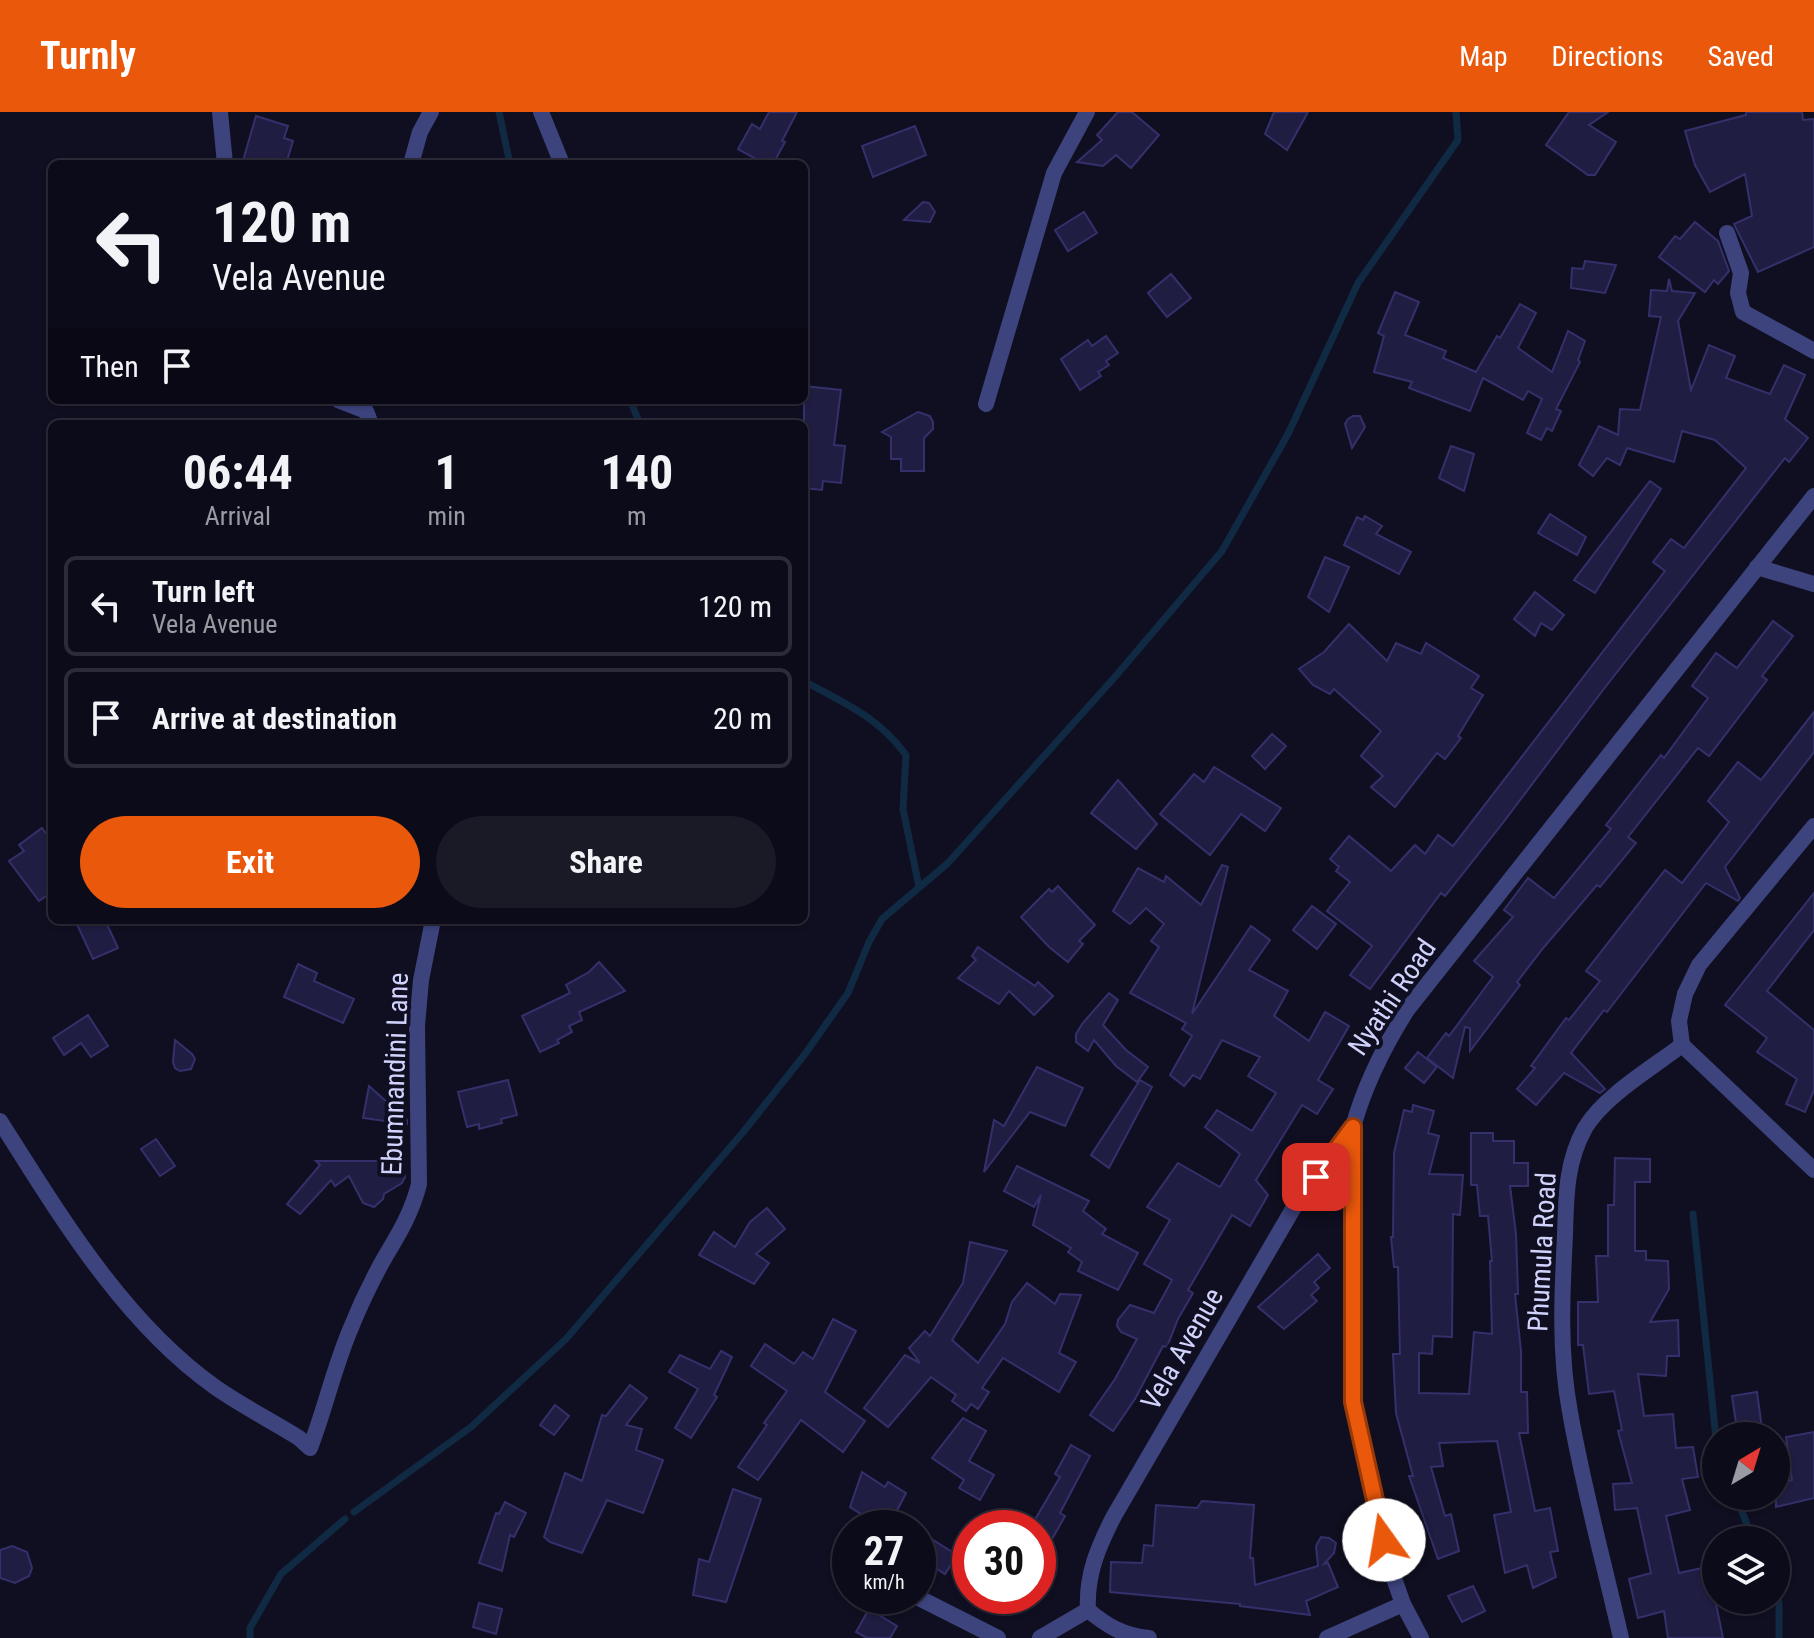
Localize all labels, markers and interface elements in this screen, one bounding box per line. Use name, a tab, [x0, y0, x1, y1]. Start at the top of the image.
text: Turnly	[40, 34, 136, 78]
text: Map	[1459, 40, 1508, 73]
text: Directions	[1552, 40, 1663, 73]
text: Saved	[1707, 40, 1774, 73]
text: 120 m	[212, 190, 351, 256]
icon: left	[80, 192, 184, 296]
text: Vela Avenue	[212, 257, 386, 299]
icon: arrive	[155, 344, 199, 388]
text: Then	[80, 349, 139, 384]
text: 06:44	[183, 444, 293, 501]
text: 1	[435, 444, 459, 501]
text: 140	[600, 444, 673, 501]
text: Arrival	[205, 501, 271, 531]
text: min	[428, 501, 466, 531]
text: m	[627, 501, 647, 531]
text: Turn left	[152, 574, 255, 609]
icon: left	[84, 584, 128, 628]
text: 120 m	[698, 589, 772, 624]
text: Vela Avenue	[152, 609, 277, 639]
icon: arrive	[84, 696, 128, 740]
text: Arrive at destination	[152, 701, 397, 736]
text: 20 m	[713, 701, 772, 736]
button: Exit	[80, 816, 420, 908]
button: Share	[436, 816, 776, 908]
street label: Nyathi Road	[1341, 933, 1443, 1061]
street label: Ebumnandini Lane	[375, 972, 415, 1176]
pin	[1282, 1143, 1350, 1211]
icon: arrive	[1294, 1155, 1338, 1199]
street label: Phumula Road	[1521, 1171, 1563, 1333]
street label: Vela Avenue	[1134, 1282, 1230, 1416]
north arrow	[1702, 1422, 1790, 1510]
map controls	[1702, 1422, 1790, 1614]
position arrow	[1342, 1498, 1426, 1582]
speed limit sign: 30	[952, 1510, 1056, 1614]
button: layers	[1702, 1526, 1790, 1614]
text: 27	[864, 1528, 904, 1575]
text: km/h	[863, 1570, 905, 1594]

